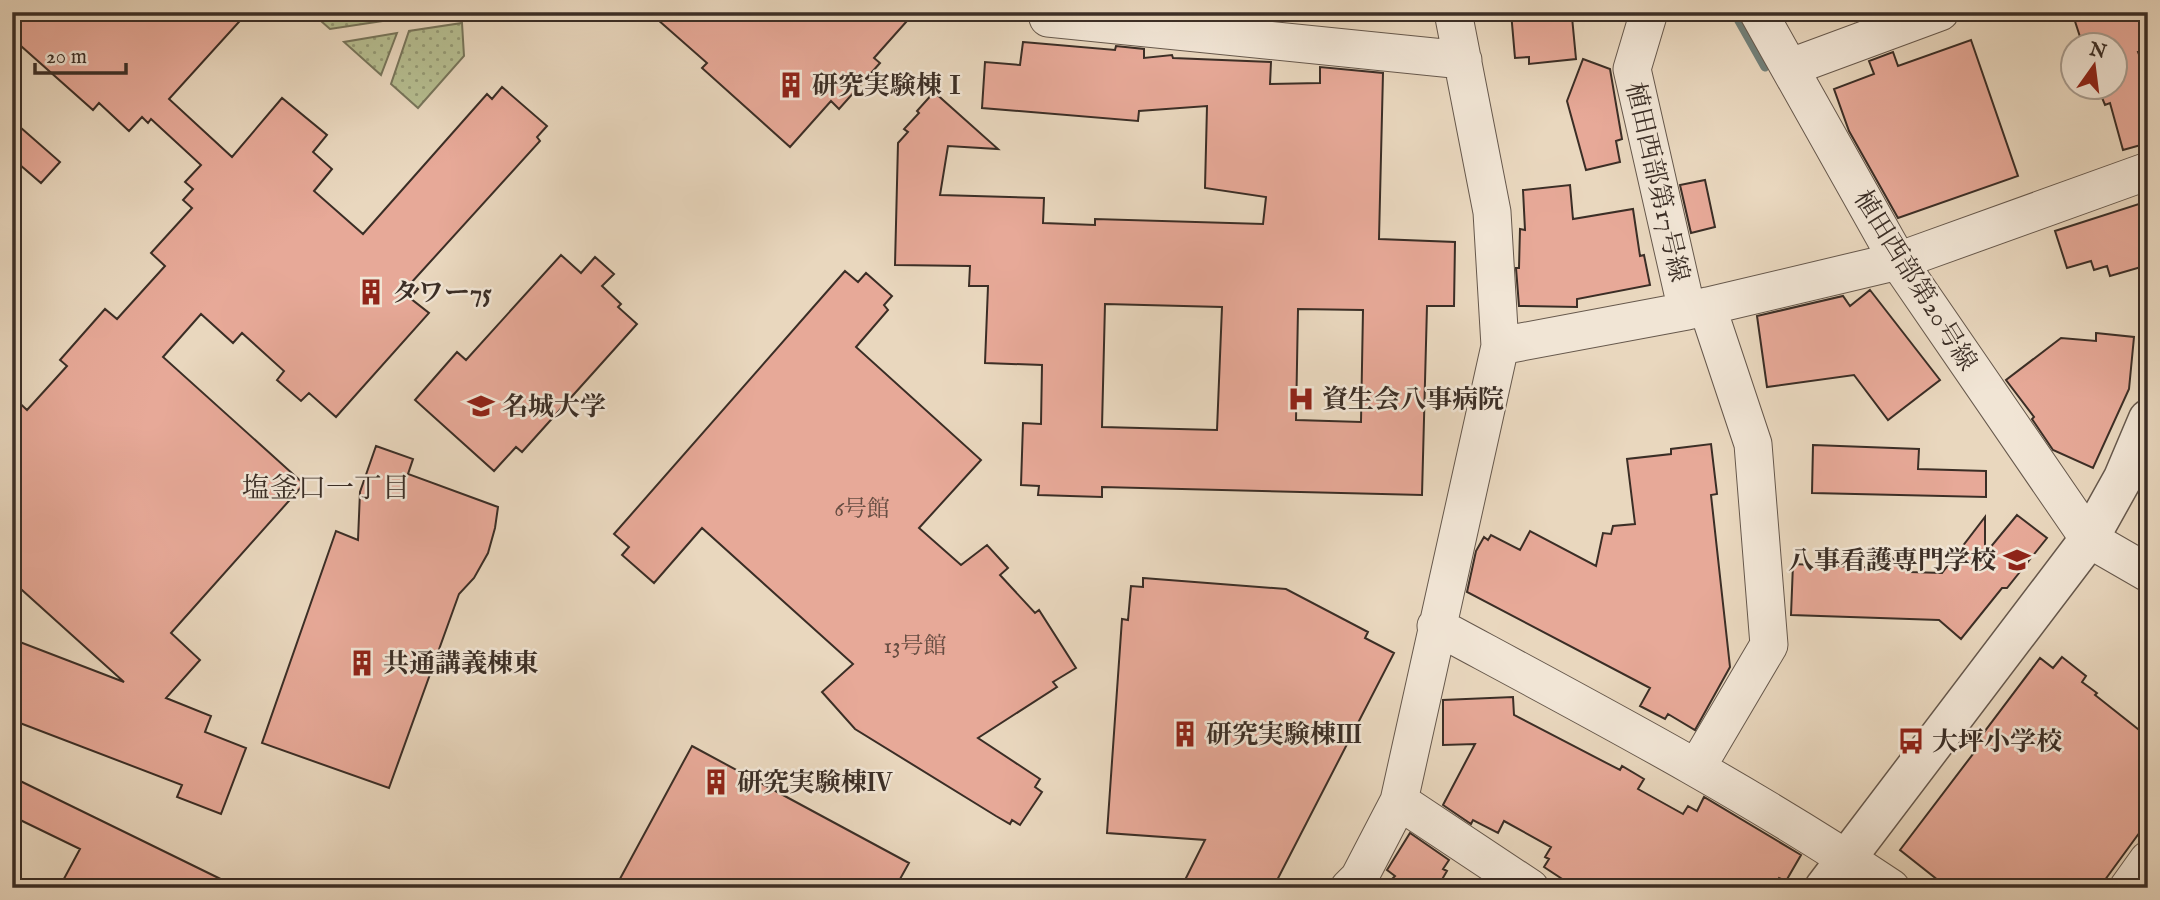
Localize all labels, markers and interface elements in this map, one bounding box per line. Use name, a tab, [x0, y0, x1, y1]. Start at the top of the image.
scale bar	[35, 32, 126, 76]
north arrow	[2058, 32, 2128, 102]
text: N	[2086, 38, 2109, 65]
text: 20 m	[46, 44, 87, 71]
building icon: 研究実験棟Ⅰ	[776, 70, 806, 100]
place label: 研究実験棟Ⅰ	[812, 70, 968, 103]
street label: 植田西部第17号線	[1618, 79, 1696, 285]
street label: 植田西部第20号線	[1846, 184, 1984, 377]
building icon: タワー75	[356, 277, 386, 307]
place label: タワー75	[392, 277, 492, 310]
hospital icon: 資生会八事病院	[1286, 384, 1316, 414]
place label: 資生会八事病院	[1322, 384, 1504, 417]
school or university icon: 名城大学	[466, 391, 496, 421]
place label: 名城大学	[502, 391, 606, 424]
district label: 塩釜口一丁目	[242, 472, 410, 507]
house number: 6号館	[834, 495, 890, 524]
place label: 八事看護専門学校	[1788, 545, 1996, 578]
school or university icon: 八事看護専門学校	[2002, 545, 2032, 575]
house number: 13号館	[883, 632, 947, 661]
building icon: 共通講義棟東	[347, 648, 377, 678]
place label: 共通講義棟東	[383, 648, 539, 681]
building icon: 研究実験棟Ⅲ	[1170, 719, 1200, 749]
place label: 研究実験棟Ⅲ	[1206, 719, 1362, 752]
bus stop icon: 大坪小学校	[1896, 726, 1926, 756]
place label: 大坪小学校	[1932, 726, 2062, 759]
building icon: 研究実験棟Ⅳ	[701, 767, 731, 797]
place label: 研究実験棟Ⅳ	[737, 767, 893, 800]

